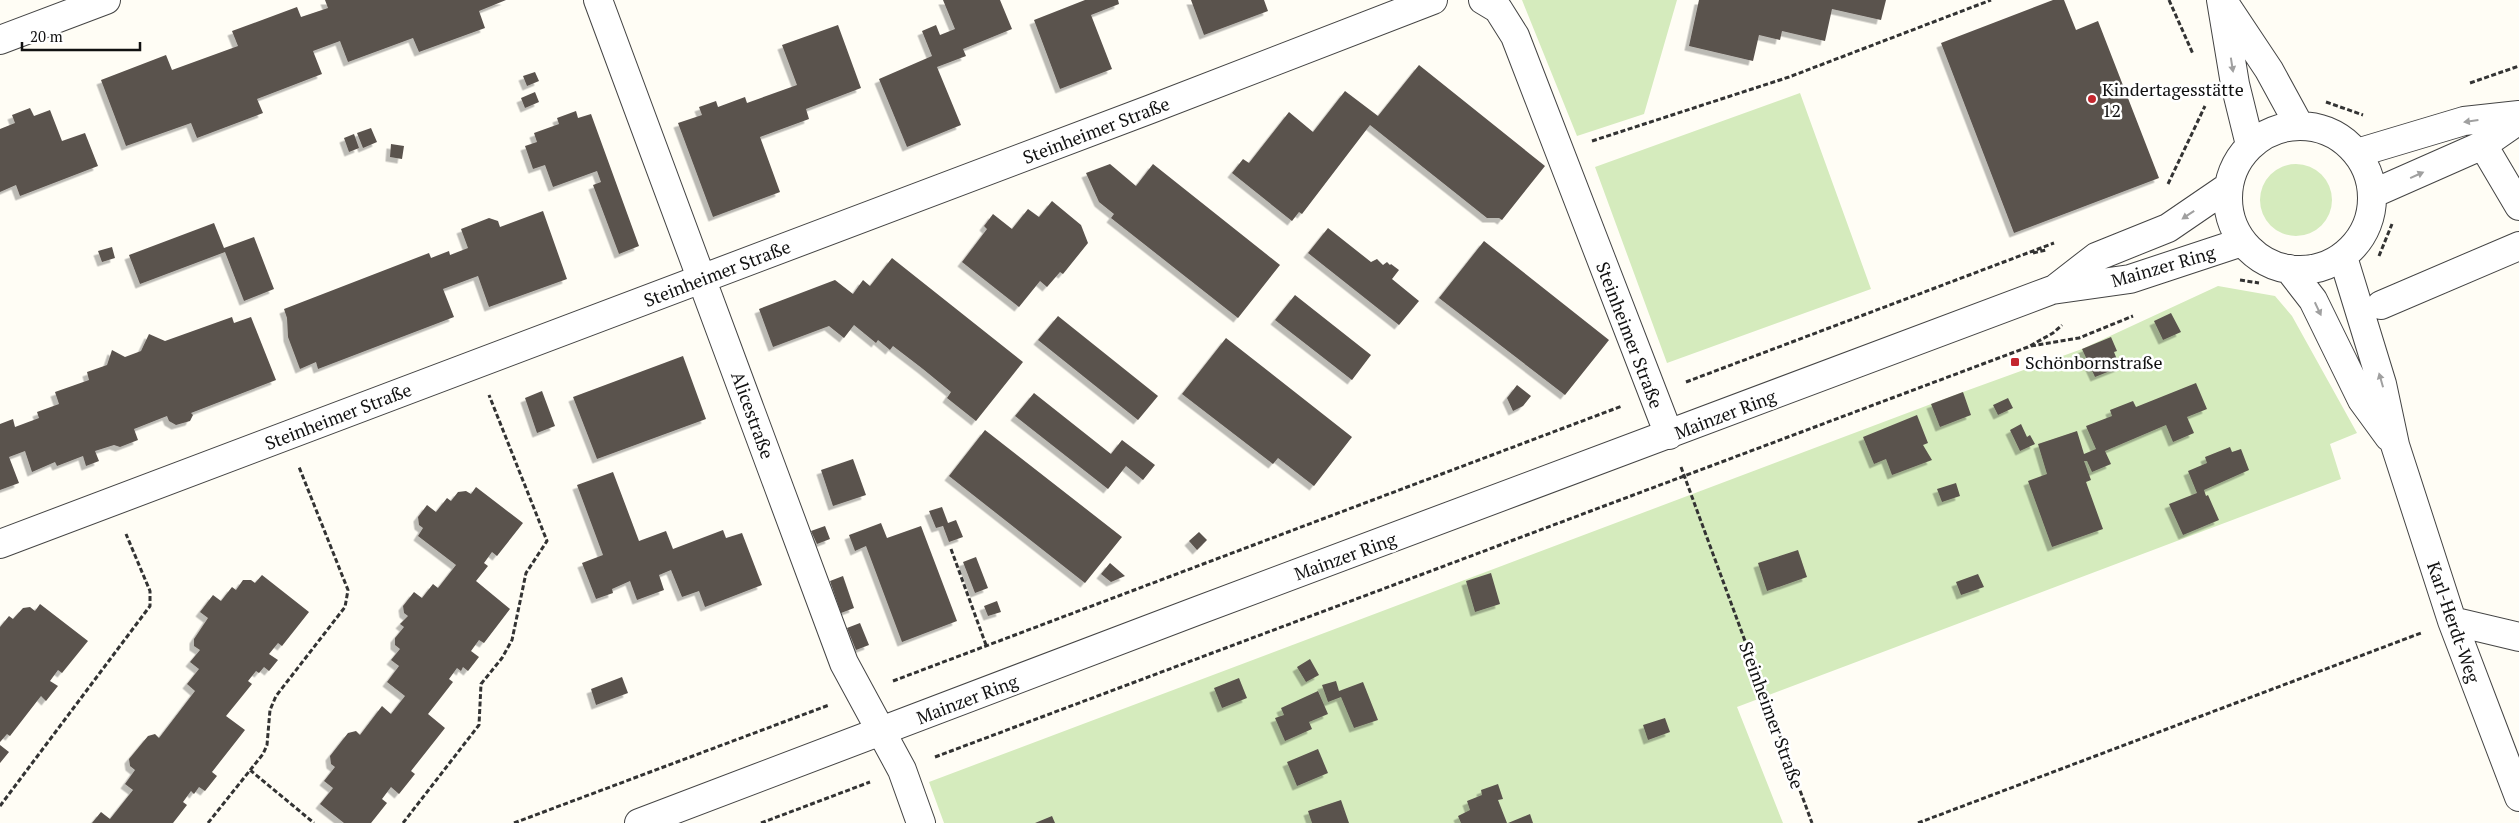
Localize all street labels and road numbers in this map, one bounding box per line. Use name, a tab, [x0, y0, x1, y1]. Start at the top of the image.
street label: Steinheimer Straße	[1019, 91, 1173, 169]
street label: Steinheimer Straße	[640, 234, 794, 312]
street label: Mainzer Ring	[2108, 240, 2218, 292]
street label: Steinheimer Straße	[1591, 258, 1669, 412]
street label: Alicestraße	[726, 368, 780, 462]
street label: Steinheimer Straße	[261, 377, 415, 455]
street label: Mainzer Ring	[1671, 383, 1780, 444]
street label: Mainzer Ring	[1291, 526, 1400, 586]
street label: Karl-Herdt-Weg	[2422, 558, 2486, 686]
street label: Steinheimer Straße	[1734, 638, 1810, 792]
street label: Mainzer Ring	[913, 668, 1022, 729]

